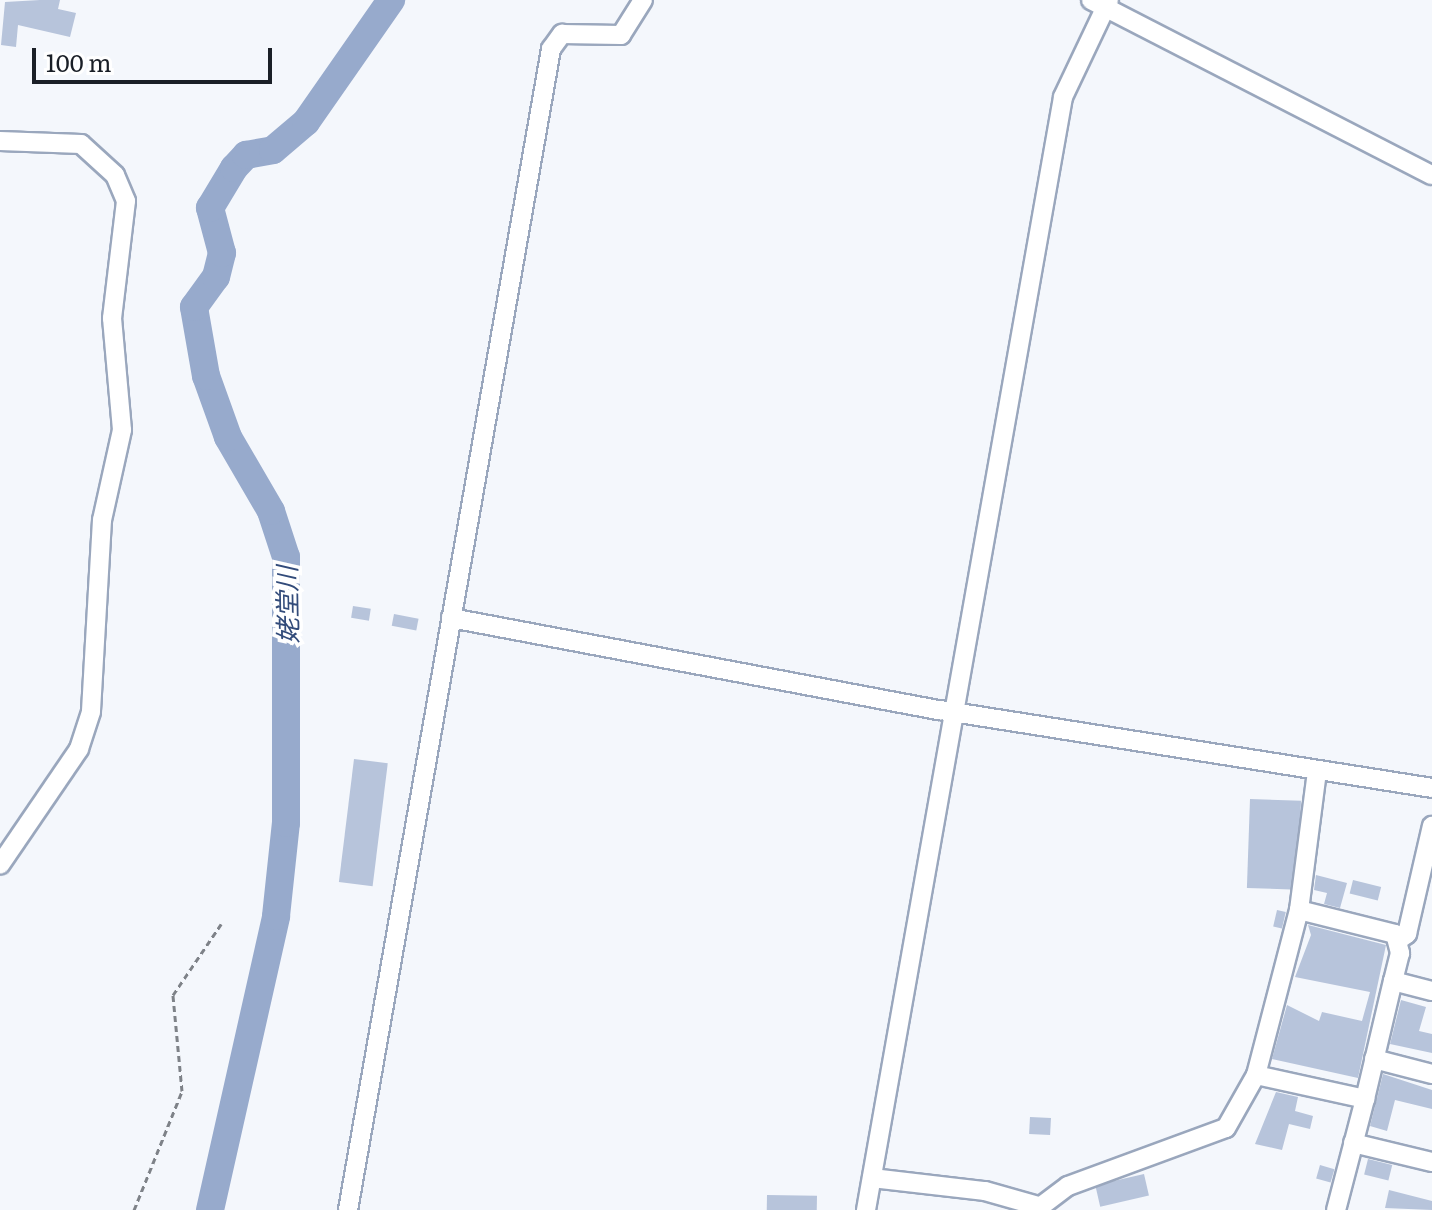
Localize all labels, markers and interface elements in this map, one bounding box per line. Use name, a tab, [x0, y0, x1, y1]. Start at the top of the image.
scale bar	[36, 32, 276, 82]
text: 100 m	[46, 44, 112, 79]
water label: 姥堂川	[270, 566, 302, 644]

